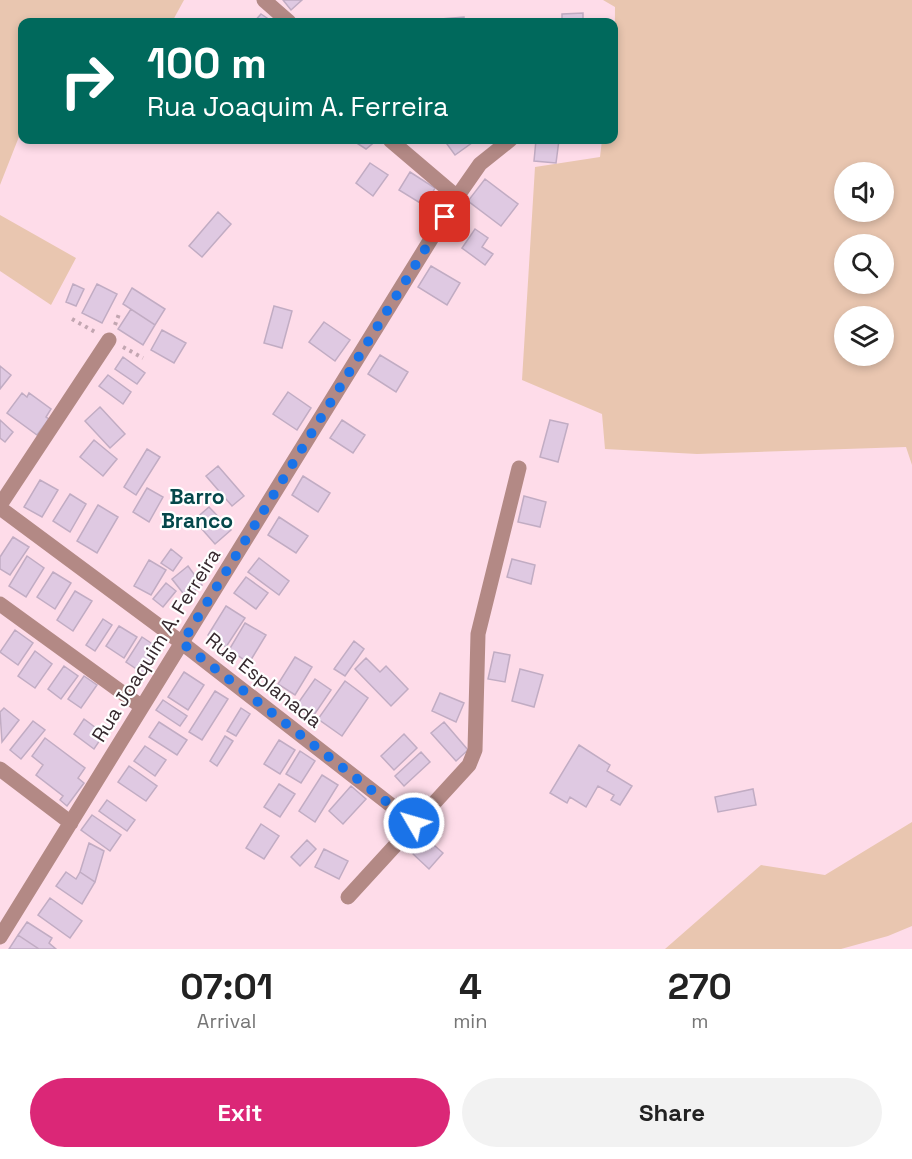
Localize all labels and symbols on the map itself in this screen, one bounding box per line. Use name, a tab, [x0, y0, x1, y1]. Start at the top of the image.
pin	[419, 191, 470, 242]
district label: Barro Branco	[161, 483, 233, 534]
street label: Rua Joaquim A. Ferreira	[86, 543, 226, 747]
street label: Rua Esplanada	[201, 627, 327, 733]
position arrow	[382, 791, 446, 855]

